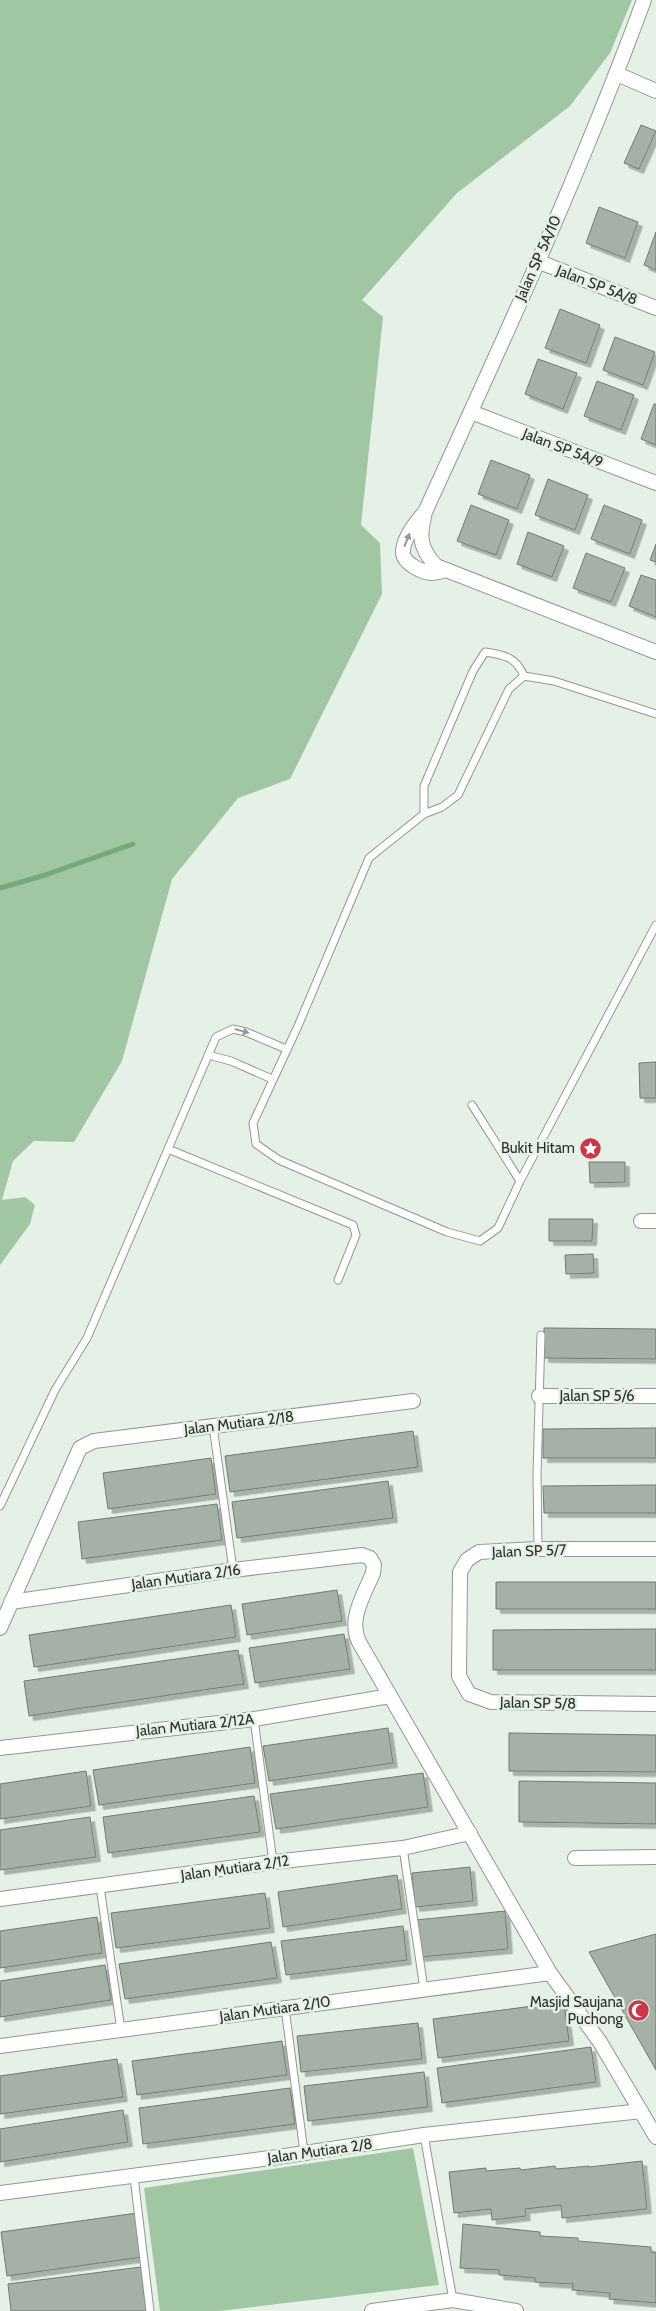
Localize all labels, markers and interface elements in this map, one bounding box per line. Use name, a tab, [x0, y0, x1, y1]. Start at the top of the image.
street label: Jalan SP 5A/10	[511, 212, 565, 304]
street label: Jalan SP 5A/8	[553, 261, 640, 309]
street label: Jalan SP 5A/9	[519, 424, 606, 472]
one-way arrow	[404, 533, 412, 547]
one-way arrow	[235, 1028, 250, 1036]
place icon: Bukit Hitam	[579, 1136, 603, 1160]
place label: Bukit Hitam	[501, 1139, 575, 1157]
street label: Jalan SP 5/6	[558, 1387, 635, 1405]
street label: Jalan Mutiara 2/18	[182, 1407, 295, 1439]
street label: Jalan SP 5/7	[490, 1541, 567, 1561]
street label: Jalan Mutiara 2/16	[129, 1560, 242, 1594]
street label: Jalan SP 5/8	[499, 1693, 576, 1713]
street label: Jalan Mutiara 2/12A	[134, 1710, 256, 1740]
street label: Jalan Mutiara 2/12	[179, 1851, 291, 1885]
street label: Jalan Mutiara 2/10	[217, 1992, 332, 2026]
place label: Masjid Saujana Puchong	[530, 1993, 624, 2028]
mosque icon: Masjid Saujana Puchong	[627, 1999, 651, 2023]
street label: Jalan Mutiara 2/8	[265, 2135, 374, 2167]

